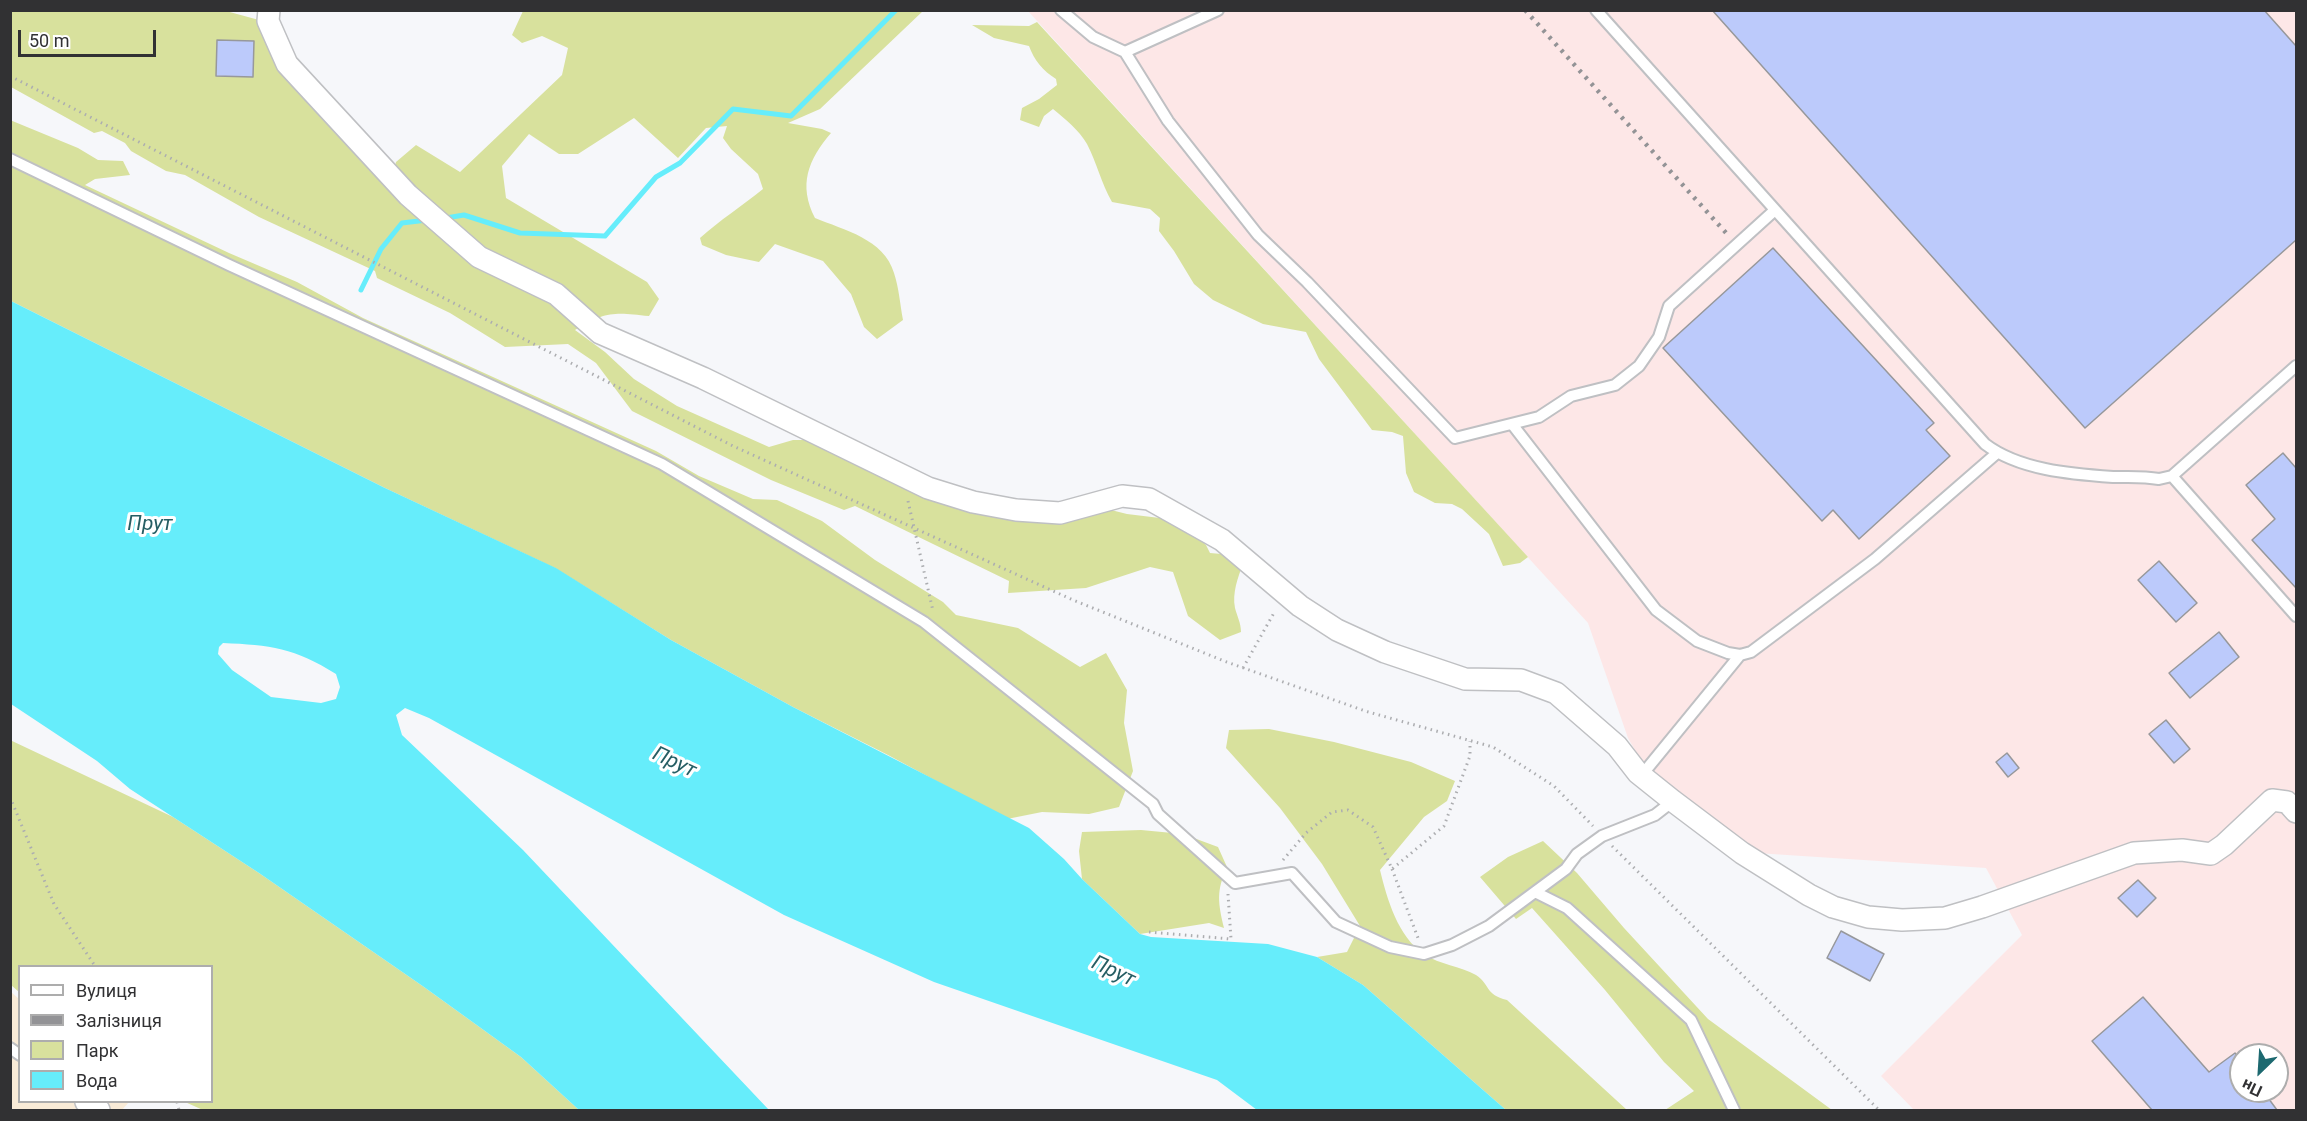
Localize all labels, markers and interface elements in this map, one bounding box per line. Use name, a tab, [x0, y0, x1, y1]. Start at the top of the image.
scale bar	[21, 18, 159, 56]
text: 50 m	[29, 30, 69, 51]
water label: Прут	[127, 512, 173, 538]
water label: Прут	[648, 742, 700, 784]
water label: Прут	[1087, 951, 1139, 993]
legend	[18, 965, 213, 1103]
text: Вулиця	[76, 980, 137, 1001]
text: Залізниця	[76, 1010, 162, 1031]
text: Парк	[76, 1040, 118, 1061]
north arrow	[2229, 1043, 2289, 1103]
text: Вода	[76, 1070, 118, 1091]
text: Пн	[2239, 1075, 2265, 1101]

